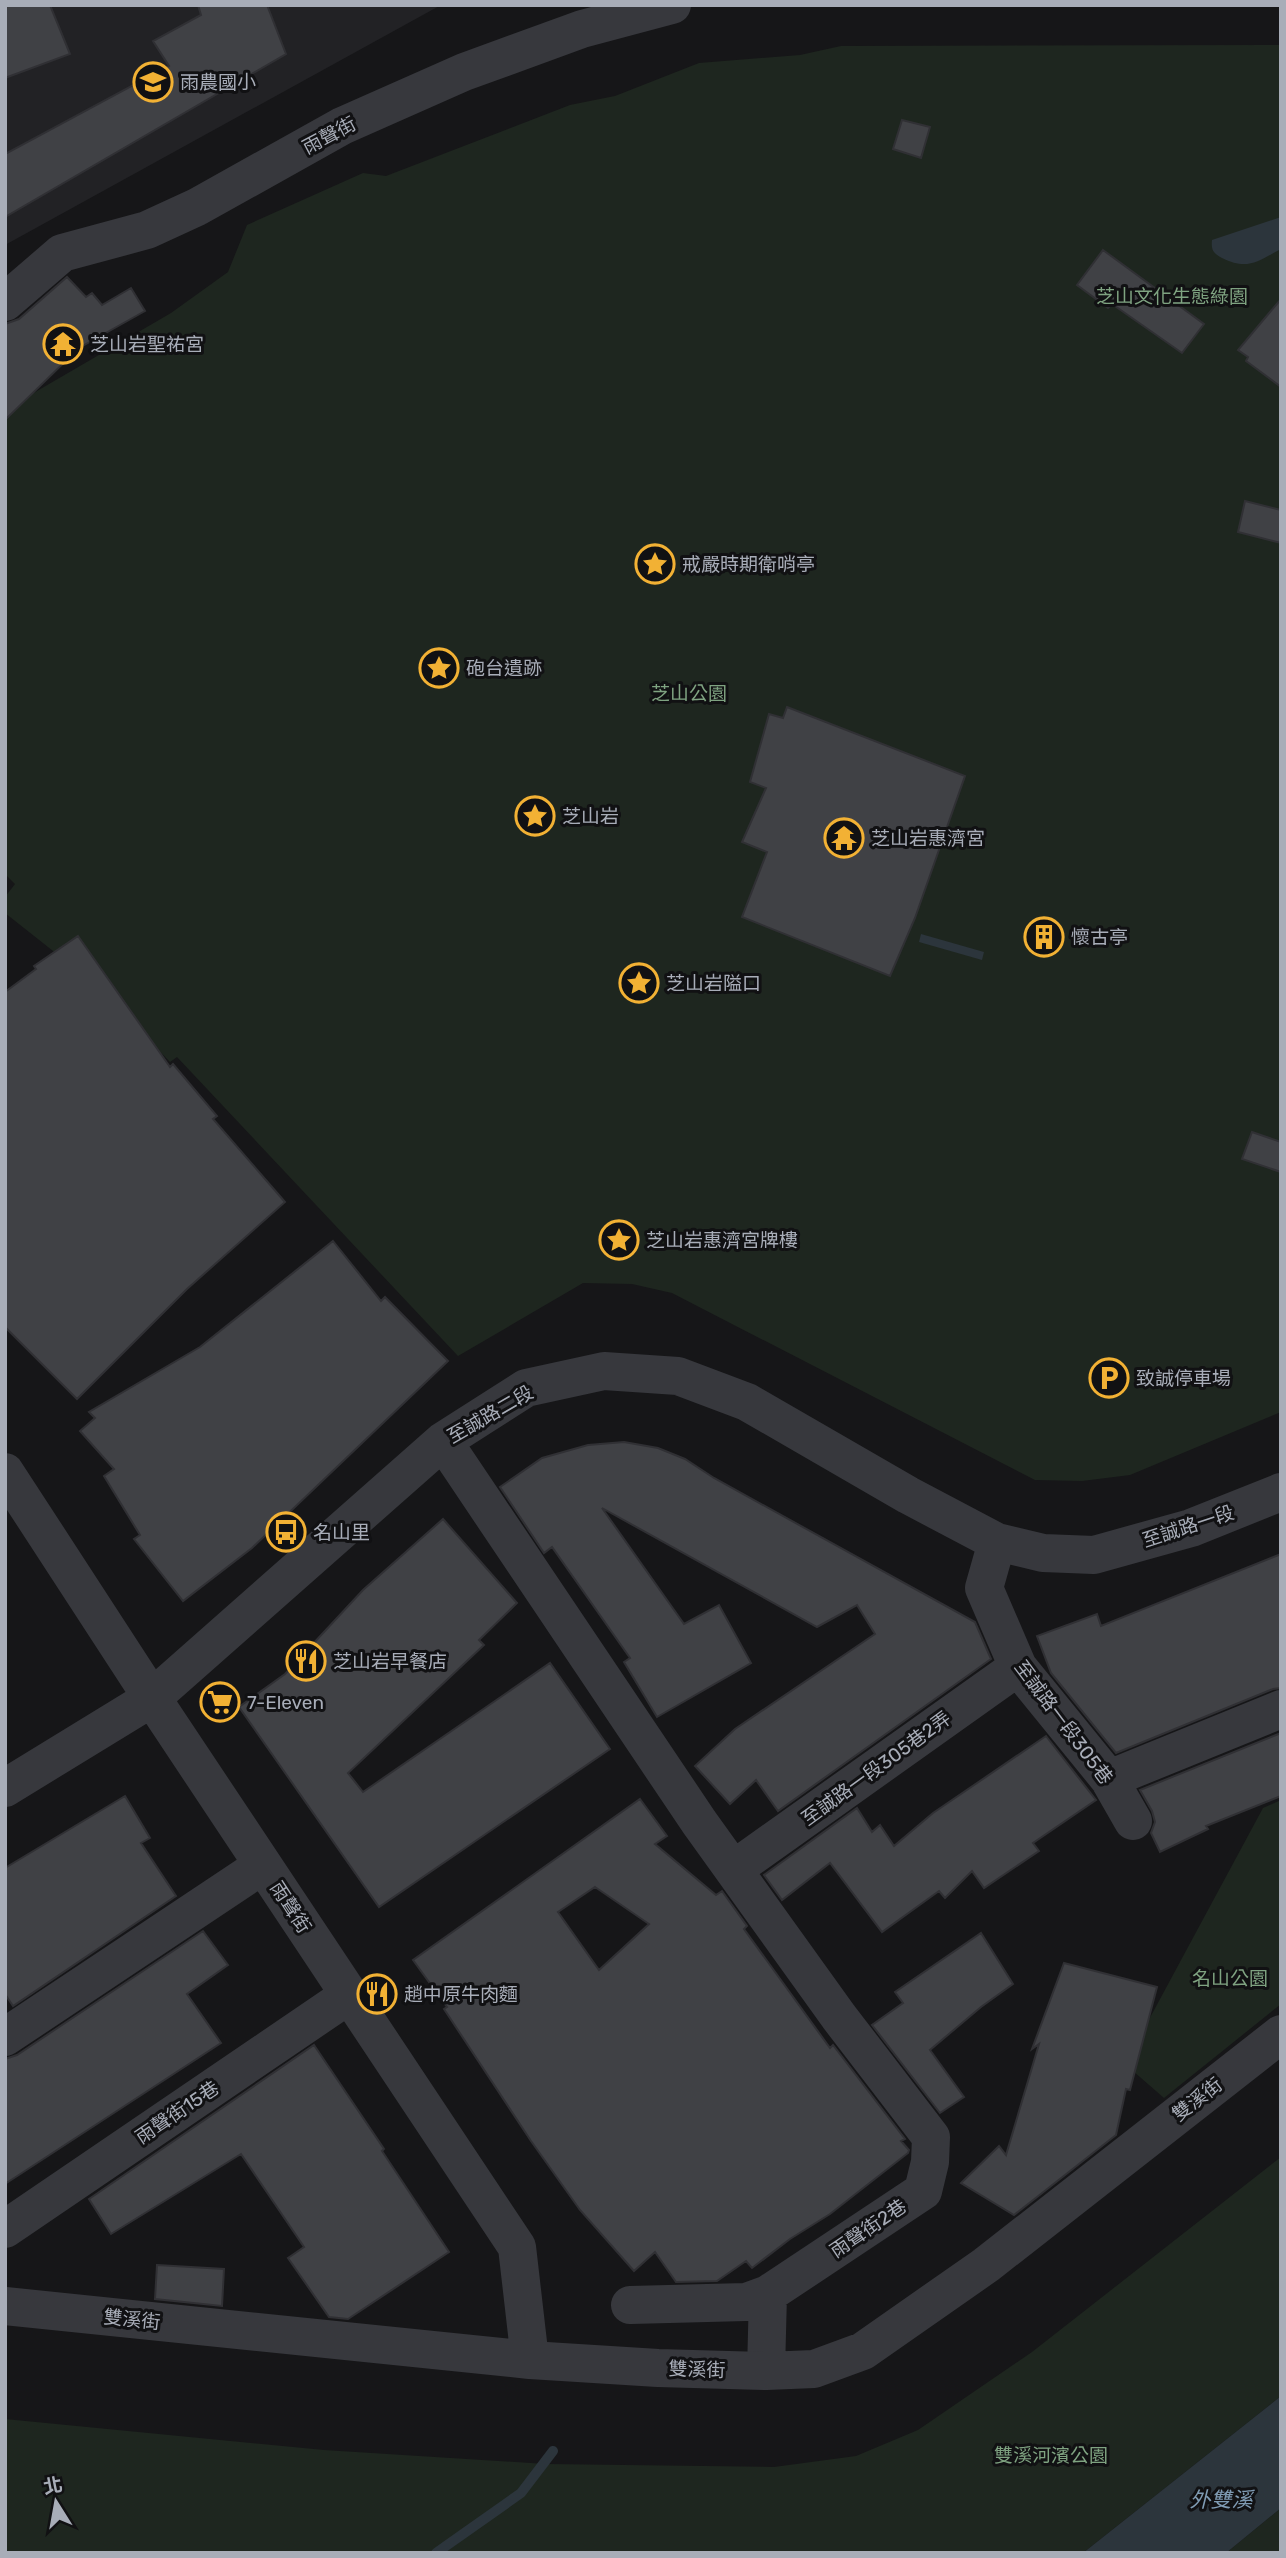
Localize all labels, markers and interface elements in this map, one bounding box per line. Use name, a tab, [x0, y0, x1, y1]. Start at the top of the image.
school or university icon: 雨農國小	[132, 61, 174, 103]
place label: 雨農國小	[180, 71, 256, 94]
street label: 雨聲街	[299, 112, 360, 159]
park label: 芝山文化生態綠園	[1096, 285, 1248, 308]
temple icon: 芝山岩聖祐宮	[42, 323, 84, 365]
place label: 芝山岩聖祐宮	[90, 333, 204, 356]
place icon: 戒嚴時期衛哨亭	[634, 543, 676, 585]
place label: 戒嚴時期衛哨亭	[682, 553, 815, 576]
place icon: 砲台遺跡	[418, 647, 460, 689]
place label: 砲台遺跡	[466, 657, 542, 680]
park label: 芝山公園	[651, 682, 727, 705]
place icon: 芝山岩	[514, 795, 556, 837]
place label: 芝山岩	[562, 805, 619, 828]
temple icon: 芝山岩惠濟宮	[823, 817, 865, 859]
place label: 芝山岩惠濟宮	[871, 827, 985, 850]
building icon: 懷古亭	[1023, 916, 1065, 958]
place label: 懷古亭	[1071, 926, 1128, 949]
place icon: 芝山岩隘口	[618, 962, 660, 1004]
place label: 芝山岩隘口	[666, 972, 761, 995]
place icon: 芝山岩惠濟宮牌樓	[598, 1219, 640, 1261]
place label: 芝山岩惠濟宮牌樓	[646, 1229, 798, 1252]
parking icon: 致誠停車場	[1088, 1357, 1130, 1399]
place label: 致誠停車場	[1136, 1367, 1231, 1390]
street label: 至誠路二段	[443, 1381, 537, 1448]
street label: 至誠路一段	[1139, 1501, 1237, 1552]
bus stop icon: 名山里	[265, 1511, 307, 1553]
place label: 名山里	[313, 1521, 370, 1544]
restaurant icon: 芝山岩早餐店	[285, 1640, 327, 1682]
place label: 芝山岩早餐店	[333, 1650, 447, 1673]
street label: 至誠路一段305巷	[1010, 1656, 1118, 1789]
supermarket icon: 7-Eleven	[199, 1681, 241, 1723]
place label: 7-Eleven	[247, 1691, 324, 1714]
street label: 至誠路一段305巷2弄	[797, 1707, 955, 1830]
street label: 雨聲街	[265, 1877, 316, 1937]
park label: 名山公園	[1192, 1967, 1268, 1990]
restaurant icon: 趙中原牛肉麵	[356, 1973, 398, 2015]
place label: 趙中原牛肉麵	[404, 1983, 518, 2006]
street label: 雙溪街	[1168, 2073, 1227, 2126]
street label: 雨聲街15巷	[131, 2076, 223, 2149]
street label: 雨聲街2巷	[826, 2195, 911, 2262]
street label: 雙溪街	[102, 2305, 162, 2334]
street label: 雙溪街	[668, 2357, 726, 2382]
park label: 雙溪河濱公園	[994, 2444, 1108, 2467]
north arrow	[21, 2467, 91, 2537]
text: 北	[41, 2473, 64, 2499]
water label: 外雙溪	[1190, 2487, 1255, 2512]

